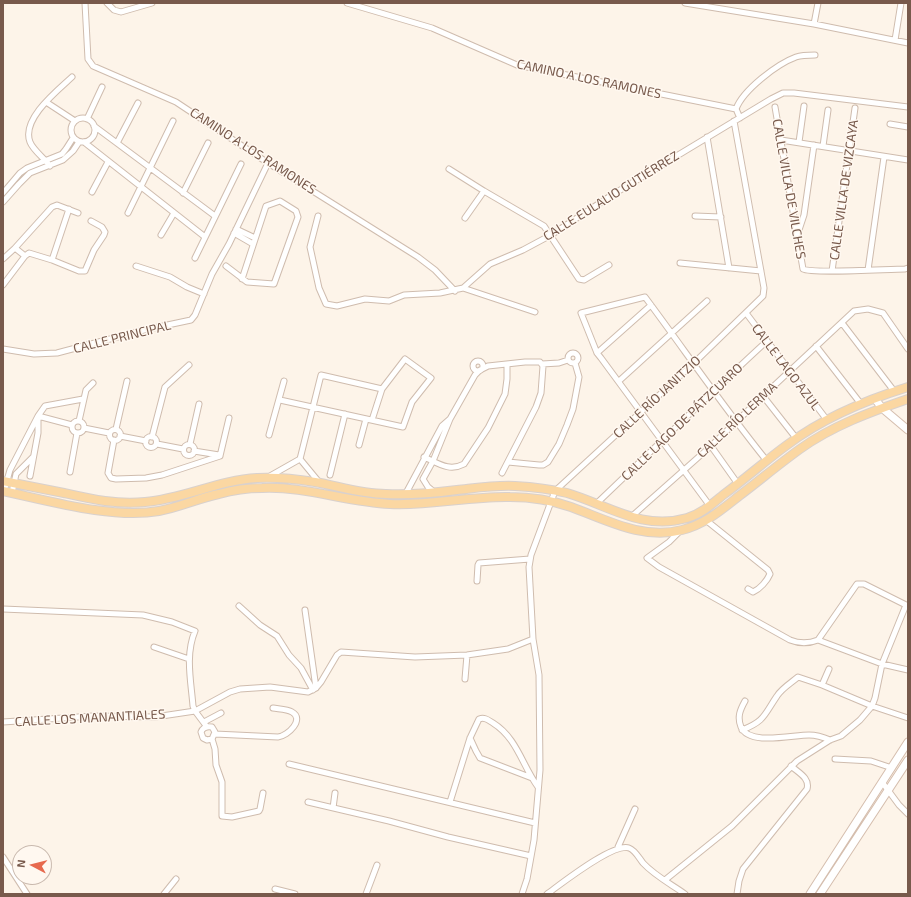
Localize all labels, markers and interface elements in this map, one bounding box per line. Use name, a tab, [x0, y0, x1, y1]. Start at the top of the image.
street label: CAMINO A LOS RAMONES	[515, 56, 663, 102]
street label: CAMINO A LOS RAMONES	[187, 104, 319, 198]
street label: CALLE VILLA DE VILCHES	[769, 118, 809, 260]
street label: CALLE VILLA DE VIZCAYA	[826, 119, 862, 261]
street label: CALLE EULALIO GUTIÉRREZ	[540, 148, 682, 244]
street label: CALLE PRINCIPAL	[72, 317, 172, 357]
street label: CALLE LAGO AZUL	[748, 321, 824, 413]
street label: CALLE RÍO JANITZIO	[610, 352, 704, 442]
street label: CALLE LAGO DE PÁTZCUARO	[618, 360, 746, 484]
street label: CALLE RÍO LERMA	[694, 379, 780, 461]
street label: CALLE LOS MANANTIALES	[14, 706, 166, 730]
north arrow	[12, 845, 52, 885]
text: N	[14, 859, 28, 868]

